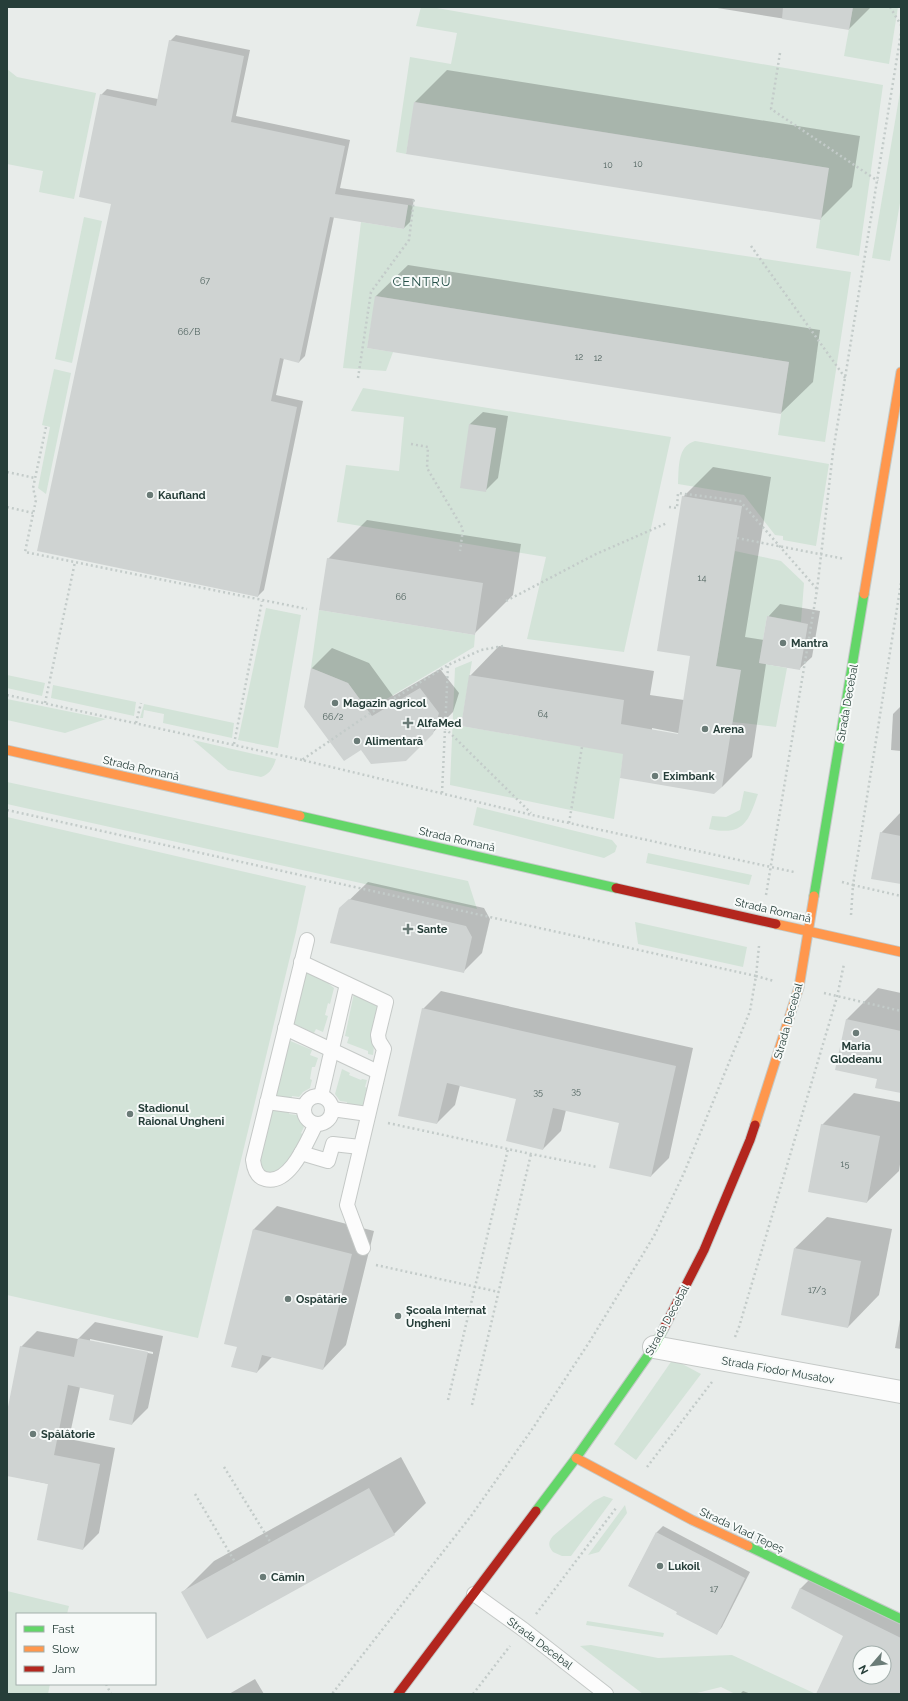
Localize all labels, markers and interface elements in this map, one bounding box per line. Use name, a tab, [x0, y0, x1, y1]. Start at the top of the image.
house number: 10	[633, 159, 643, 169]
house number: 10	[603, 160, 613, 170]
district label: CENTRU	[392, 274, 452, 289]
house number: 67	[200, 276, 210, 286]
house number: 66/B	[178, 327, 200, 337]
house number: 12	[575, 352, 584, 362]
house number: 12	[594, 353, 603, 363]
place label: Kaufland	[158, 489, 206, 502]
marker: Kaufland	[145, 490, 155, 500]
house number: 14	[698, 573, 706, 583]
house number: 66	[396, 592, 407, 602]
place label: Mantra	[791, 637, 828, 650]
marker: Mantra	[778, 638, 788, 648]
street label: Strada Decebal	[834, 663, 861, 743]
place label: Magazin agricol	[343, 697, 427, 710]
marker: Magazin agricol	[330, 698, 340, 708]
house number: 64	[538, 709, 548, 719]
house number: 66/2	[323, 712, 344, 722]
marker: AlfaMed	[402, 717, 414, 729]
place label: AlfaMed	[417, 717, 461, 730]
place label: Arena	[713, 723, 744, 736]
marker: Arena	[700, 724, 710, 734]
place label: Alimentară	[365, 735, 423, 748]
marker: Alimentară	[352, 736, 362, 746]
street label: Strada Romană	[102, 753, 180, 784]
place label: Eximbank	[663, 770, 715, 783]
marker: Eximbank	[650, 771, 660, 781]
street label: Strada Romană	[418, 824, 496, 855]
street label: Strada Romană	[734, 895, 812, 926]
marker: Sante	[402, 923, 414, 935]
place label: Sante	[417, 923, 448, 936]
street label: Strada Decebal	[771, 982, 806, 1061]
marker: Maria Glodeanu	[851, 1028, 861, 1038]
place label: Maria Glodeanu	[830, 1040, 882, 1066]
house number: 35	[571, 1086, 581, 1096]
house number: 35	[533, 1087, 543, 1097]
place label: Stadionul Raional Ungheni	[138, 1102, 224, 1128]
marker: Stadionul Raional Ungheni	[125, 1109, 135, 1119]
house number: 15	[841, 1159, 849, 1169]
street label: Strada Decebal	[643, 1283, 692, 1358]
house number: 17/3	[808, 1285, 826, 1295]
place label: Ospătărie	[296, 1293, 348, 1306]
marker: Ospătărie	[283, 1294, 293, 1304]
place label: Școala Internat Ungheni	[406, 1304, 487, 1330]
marker: Școala Internat Ungheni	[393, 1311, 403, 1321]
street label: Strada Fiodor Musatov	[721, 1354, 835, 1387]
place label: Spălătorie	[41, 1428, 96, 1441]
marker: Spălătorie	[28, 1429, 38, 1439]
street label: Strada Vlad Ţepeș	[698, 1505, 786, 1556]
place label: Lukoil	[668, 1560, 701, 1573]
marker: Lukoil	[655, 1561, 665, 1571]
place label: Cămin	[271, 1571, 305, 1584]
marker: Cămin	[258, 1572, 268, 1582]
house number: 17	[710, 1584, 718, 1594]
legend	[16, 1613, 156, 1685]
street label: Strada Decebal	[505, 1615, 575, 1672]
text: Fast	[52, 1622, 75, 1636]
text: Slow	[52, 1642, 79, 1656]
north arrow	[852, 1645, 892, 1685]
text: Jam	[52, 1662, 75, 1676]
text: N	[856, 1663, 871, 1676]

